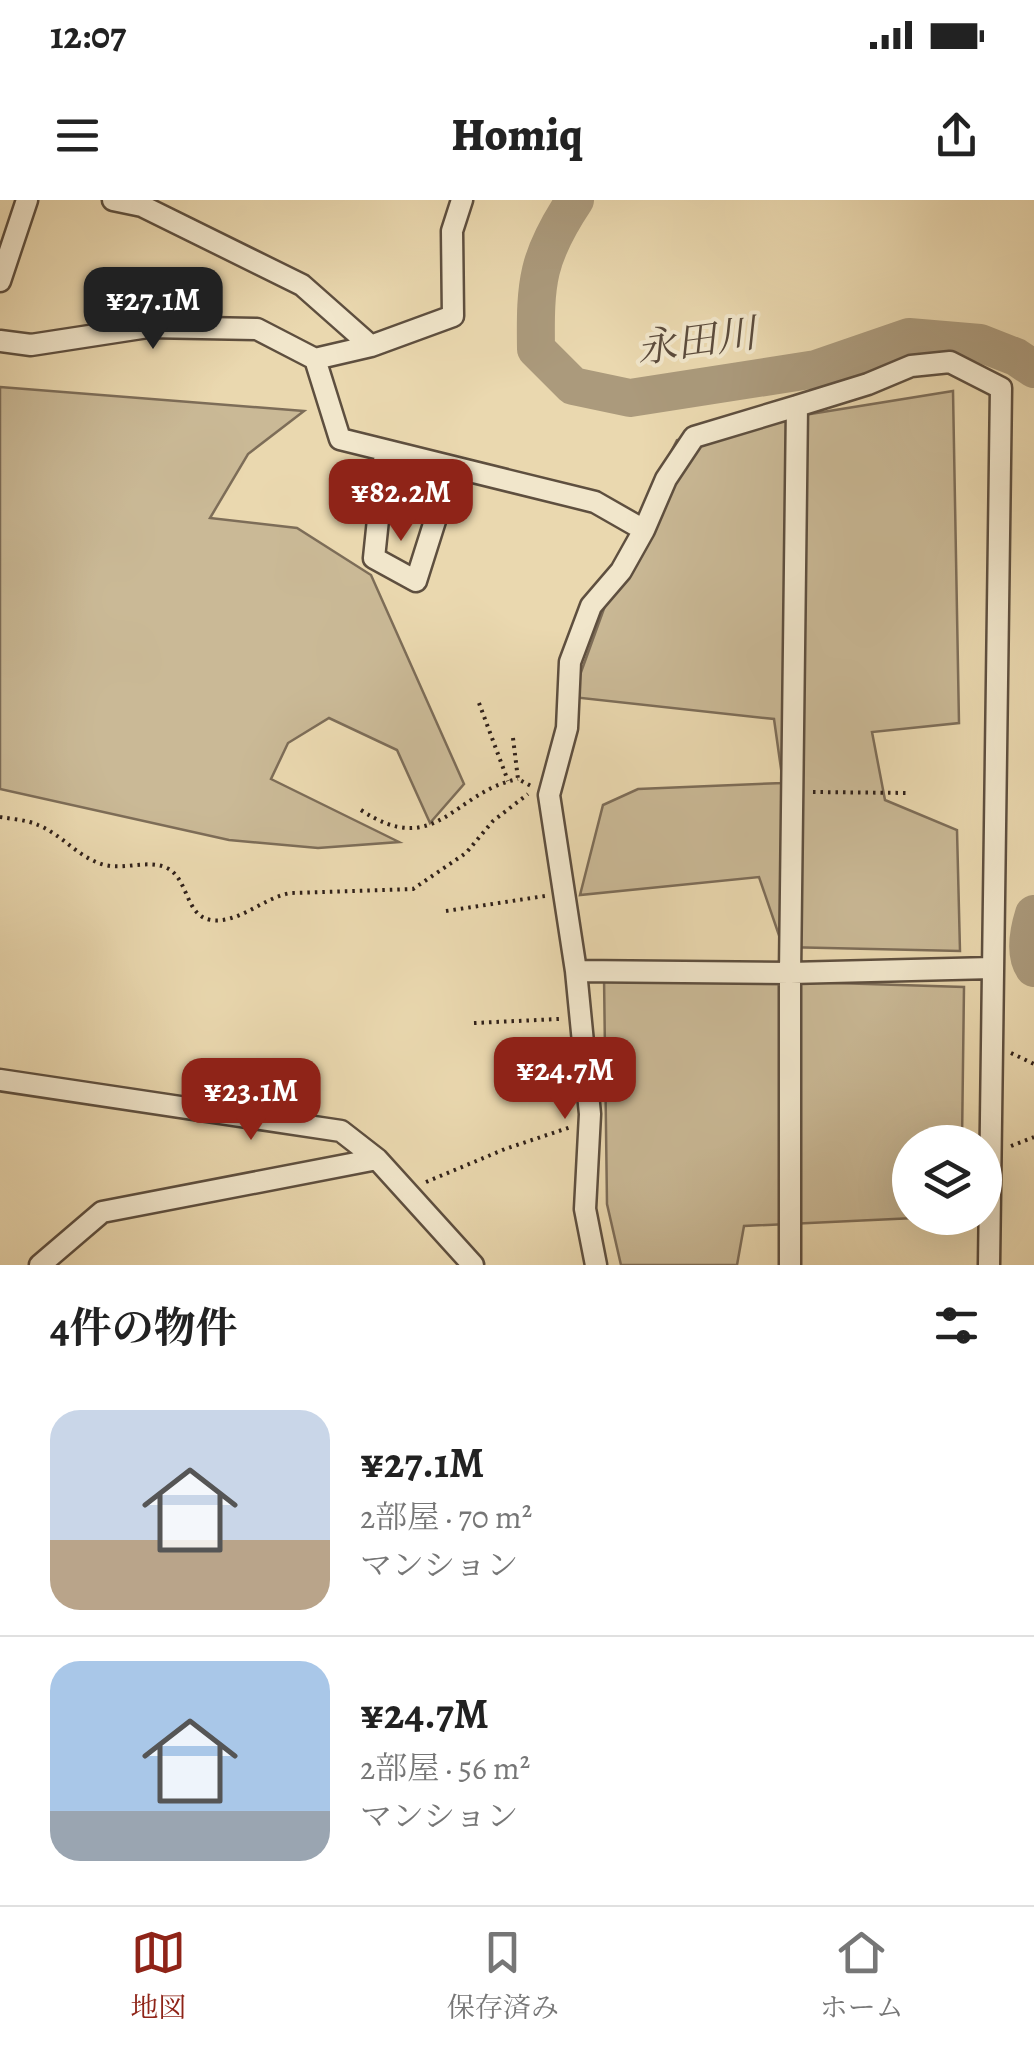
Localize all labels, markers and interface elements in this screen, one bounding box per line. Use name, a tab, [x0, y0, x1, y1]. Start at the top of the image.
text: 12:07	[50, 9, 126, 61]
text: Homiq	[452, 104, 582, 166]
icon: menu	[50, 108, 105, 163]
icon: share	[929, 108, 984, 163]
pin: ¥27.1M	[72, 267, 234, 352]
text: ¥27.1M	[106, 277, 200, 321]
water label: 永田川	[633, 305, 763, 377]
pin: ¥82.2M	[320, 459, 482, 544]
text: ¥82.2M	[351, 469, 451, 513]
pin: ¥24.7M	[484, 1037, 646, 1122]
text: ¥24.7M	[516, 1047, 614, 1091]
pin: ¥23.1M	[170, 1058, 332, 1143]
text: ¥23.1M	[204, 1068, 298, 1112]
map controls	[892, 1125, 1002, 1235]
button: layers	[892, 1125, 1002, 1235]
icon: filters	[929, 1298, 984, 1353]
text: 4件の物件	[50, 1299, 238, 1356]
text: ¥27.1M	[360, 1434, 484, 1491]
icon: home	[130, 1450, 250, 1570]
text: 2部屋 · 70 m²	[360, 1495, 532, 1539]
text: マンション	[360, 1543, 519, 1587]
text: ¥24.7M	[360, 1685, 489, 1742]
icon: home	[130, 1701, 250, 1821]
text: 2部屋 · 56 m²	[360, 1746, 530, 1790]
text: マンション	[360, 1794, 519, 1838]
tab: 地図	[130, 1925, 186, 2027]
tab: 保存済み	[447, 1925, 559, 2027]
tab: ホーム	[820, 1925, 904, 2027]

